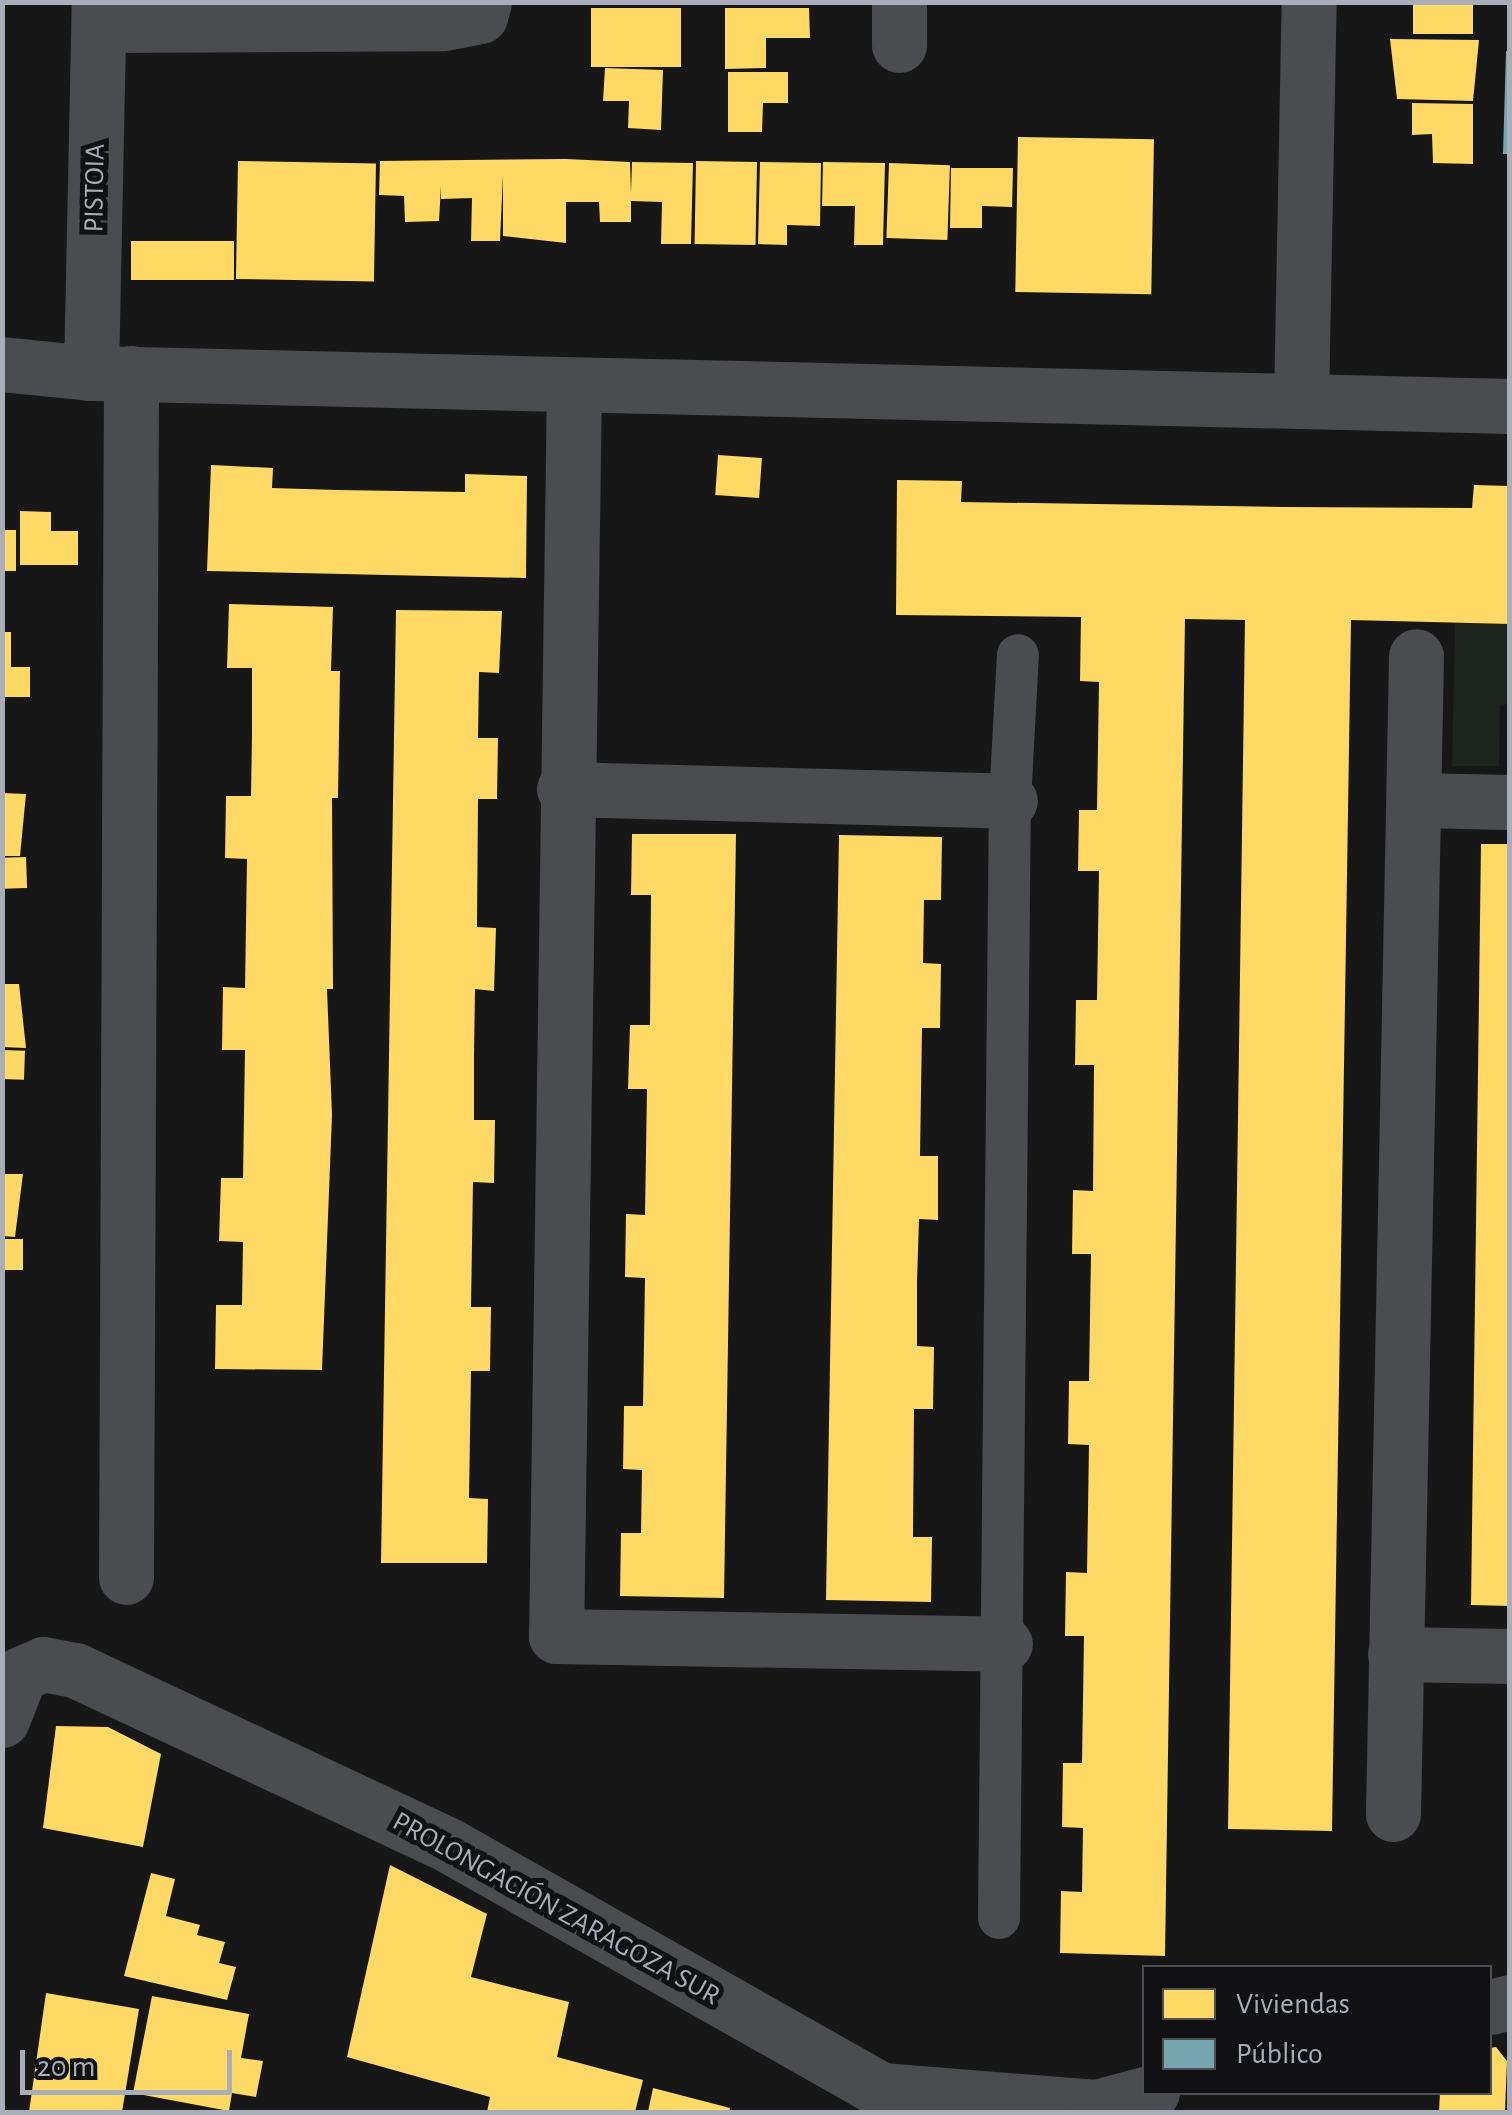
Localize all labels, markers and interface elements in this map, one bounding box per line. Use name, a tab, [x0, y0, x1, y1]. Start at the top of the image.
street label: PISTOIA	[77, 143, 113, 233]
street label: PROLONGACIÓN ZARAGOZA SUR	[386, 1805, 726, 2013]
legend	[1142, 1965, 1492, 2095]
text: Viviendas	[1236, 1989, 1350, 2019]
scale bar	[25, 2030, 238, 2092]
text: Público	[1236, 2039, 1323, 2069]
text: 20 m	[37, 2052, 95, 2082]

